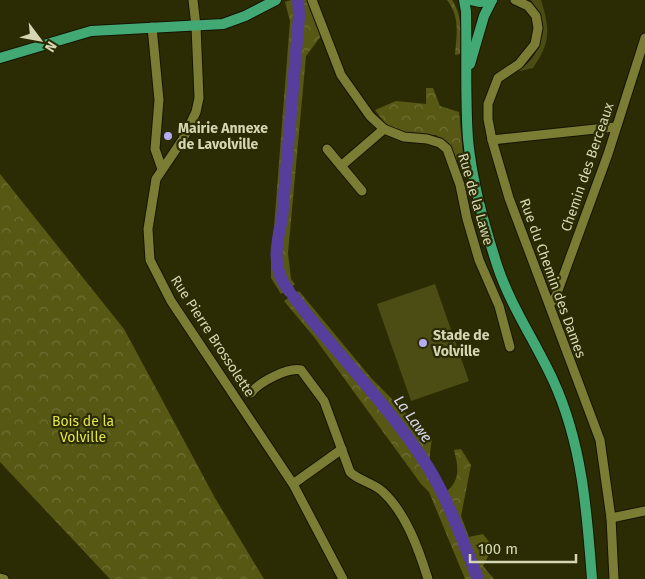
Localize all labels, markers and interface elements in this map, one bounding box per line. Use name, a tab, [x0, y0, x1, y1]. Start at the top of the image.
north arrow	[15, 15, 65, 65]
text: N	[41, 38, 60, 55]
street label: Chemin des Berceaux	[557, 100, 618, 234]
place label: Mairie Annexe de Lavolville	[178, 120, 268, 153]
marker: Mairie Annexe de Lavolville	[162, 130, 174, 142]
street label: Rue de la Lawe	[454, 151, 497, 247]
street label: Rue du Chemin des Dames	[516, 196, 589, 361]
street label: Rue Pierre Brossolette	[167, 272, 258, 400]
place label: Stade de Volville	[432, 327, 490, 360]
marker: Stade de Volville	[417, 337, 429, 349]
water label: La Lawe	[390, 392, 436, 446]
park label: Bois de la Volville	[52, 413, 114, 446]
scale bar	[470, 532, 576, 564]
text: 100 m	[478, 540, 518, 558]

